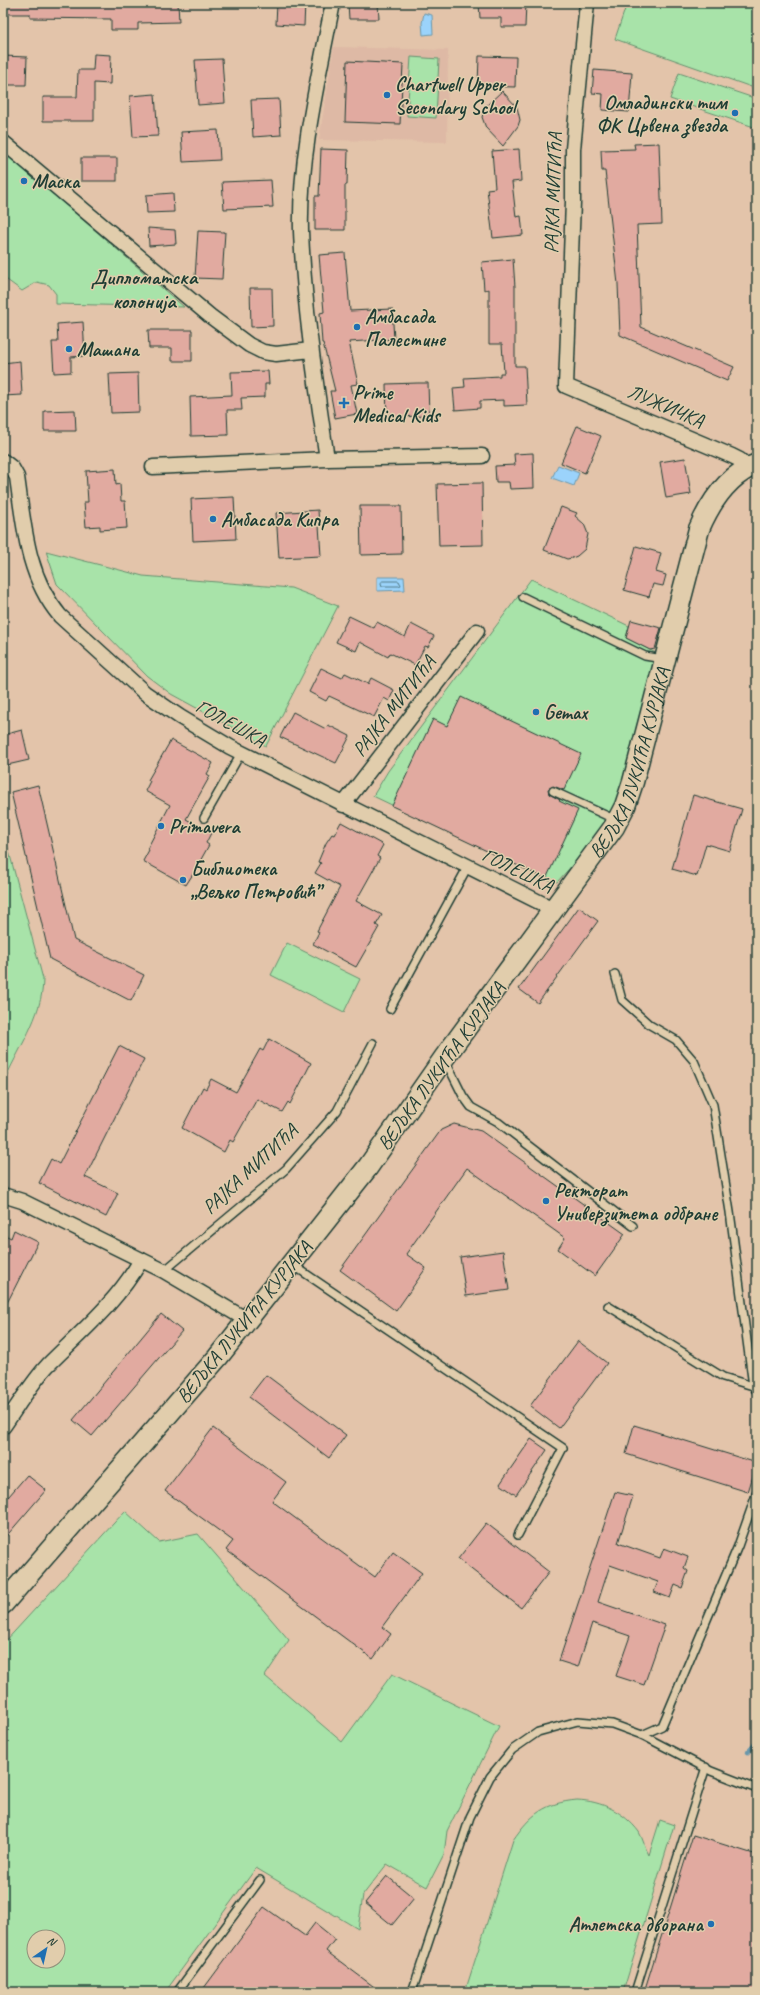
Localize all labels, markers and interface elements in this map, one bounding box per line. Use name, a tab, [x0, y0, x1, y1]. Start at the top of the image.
place label: Chartwell Upper Secondary School	[395, 72, 519, 121]
marker: Chartwell Upper Secondary School	[382, 90, 392, 100]
place label: Омладински тим ФК Црвена звезда	[597, 90, 729, 139]
marker: Омладински тим ФК Црвена звезда	[730, 108, 740, 118]
street label: РАЈКА МИТИЋА	[538, 131, 568, 254]
place label: Маска	[32, 169, 81, 194]
marker: Маска	[19, 176, 29, 186]
district label: Дипломатска колонија	[91, 264, 199, 314]
place label: Амбасада Палестине	[365, 304, 447, 352]
marker: Амбасада Палестине	[352, 322, 362, 332]
place label: Машана	[77, 337, 141, 362]
marker: Машана	[64, 344, 74, 354]
street label: ЛУЖИЧКА	[624, 379, 709, 434]
place label: Prime Medical Kids	[353, 380, 442, 428]
marker: Prime Medical Kids	[338, 397, 350, 409]
place label: Амбасада Кипра	[221, 507, 339, 532]
marker: Амбасада Кипра	[208, 514, 218, 524]
street label: РАЈКА МИТИЋА	[347, 650, 442, 761]
street label: ВЕЉКА ЛУКИЋА КУРЈАКА	[583, 664, 675, 863]
street label: ГОЛЕШКА	[191, 693, 271, 753]
place label: Gemax	[544, 700, 589, 725]
marker: Gemax	[531, 707, 541, 717]
place label: Primavera	[169, 814, 241, 839]
marker: Primavera	[156, 821, 166, 831]
street label: ГОЛЕШКА	[478, 842, 559, 898]
place label: Библиотека „Вељко Петровић”	[191, 856, 325, 904]
marker: Библиотека „Вељко Петровић”	[178, 875, 188, 885]
street label: ВЕЉКА ЛУКИЋА КУРЈАКА	[372, 976, 511, 1155]
street label: РАЈКА МИТИЋА	[197, 1118, 304, 1220]
place label: Ректорат Универзитета одбране	[554, 1178, 719, 1227]
marker: Ректорат Универзитета одбране	[541, 1196, 551, 1206]
street label: ВЕЉКА ЛУКИЋА КУРЈАКА	[171, 1235, 318, 1408]
place label: Атлетска дворана	[569, 1912, 704, 1937]
marker: Атлетска дворана	[706, 1919, 716, 1929]
north arrow	[26, 1929, 66, 1969]
text: N	[45, 1933, 60, 1950]

